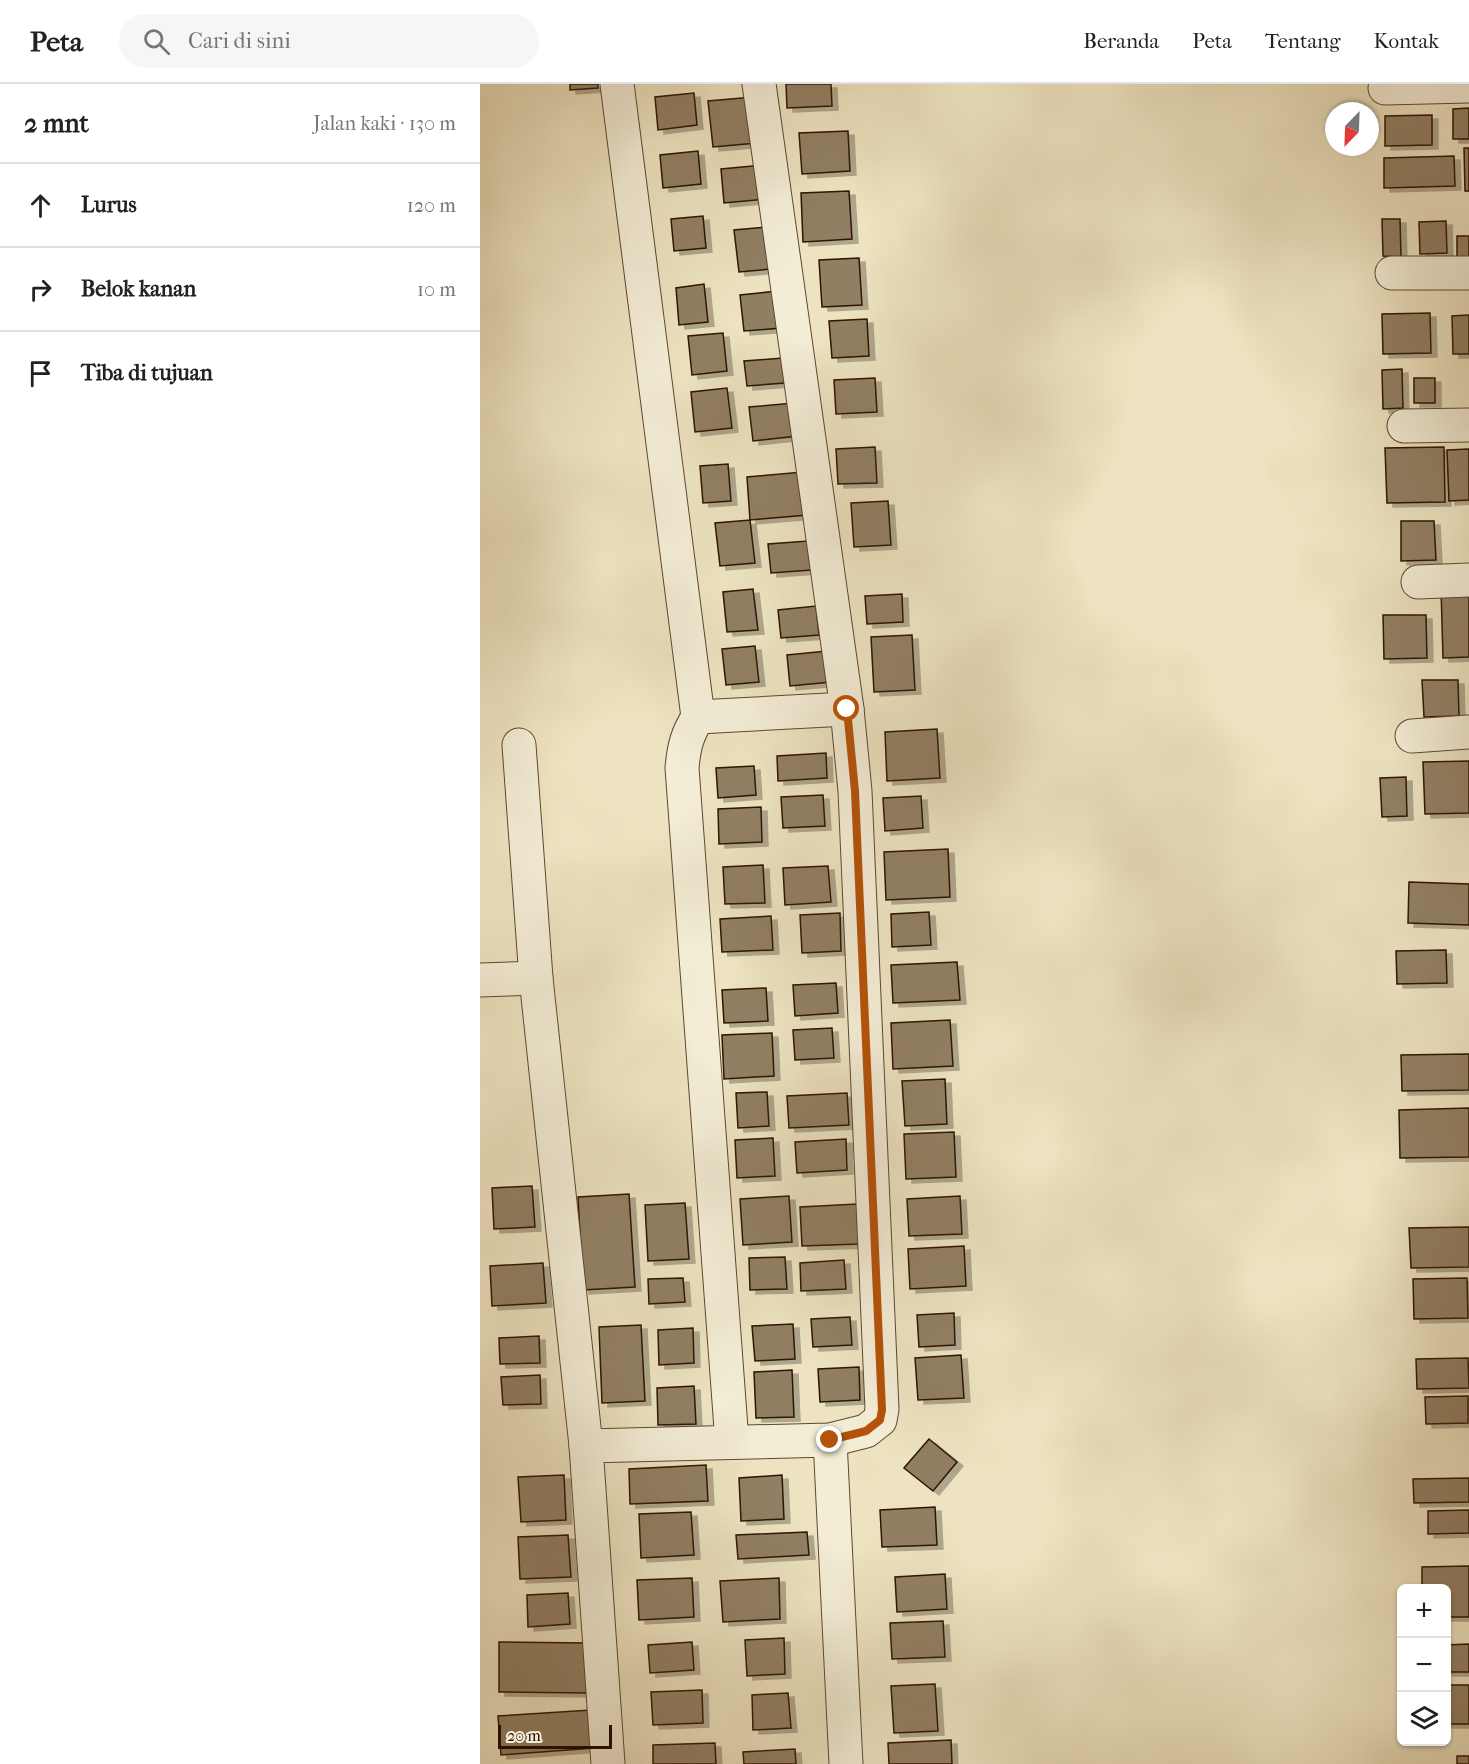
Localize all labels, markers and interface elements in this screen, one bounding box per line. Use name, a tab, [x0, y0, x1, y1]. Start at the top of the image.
search box	[119, 14, 539, 68]
text: Peta	[30, 25, 83, 58]
icon: search	[140, 25, 173, 58]
text: Cari di sini	[188, 28, 291, 54]
text: Beranda	[1083, 29, 1159, 53]
text: Peta	[1192, 29, 1232, 53]
text: Tentang	[1265, 29, 1341, 53]
text: Kontak	[1374, 29, 1439, 53]
north arrow	[1325, 102, 1379, 156]
text: 2 mnt	[24, 108, 89, 139]
text: Jalan kaki · 130 m	[313, 112, 456, 135]
icon: ahead	[24, 189, 57, 222]
text: Lurus	[81, 192, 137, 218]
text: 120 m	[407, 194, 456, 217]
icon: right	[24, 273, 57, 306]
text: Belok kanan	[81, 276, 196, 302]
text: 10 m	[417, 278, 456, 301]
icon: arrive	[24, 357, 57, 390]
text: Tiba di tujuan	[81, 360, 213, 386]
route start	[833, 695, 859, 721]
route end	[816, 1426, 842, 1452]
map controls	[1397, 1584, 1451, 1746]
button: +	[1397, 1584, 1451, 1638]
button: −	[1397, 1638, 1451, 1692]
button: layers	[1397, 1692, 1451, 1746]
scale bar	[498, 1722, 612, 1750]
text: 20 m	[507, 1726, 541, 1745]

